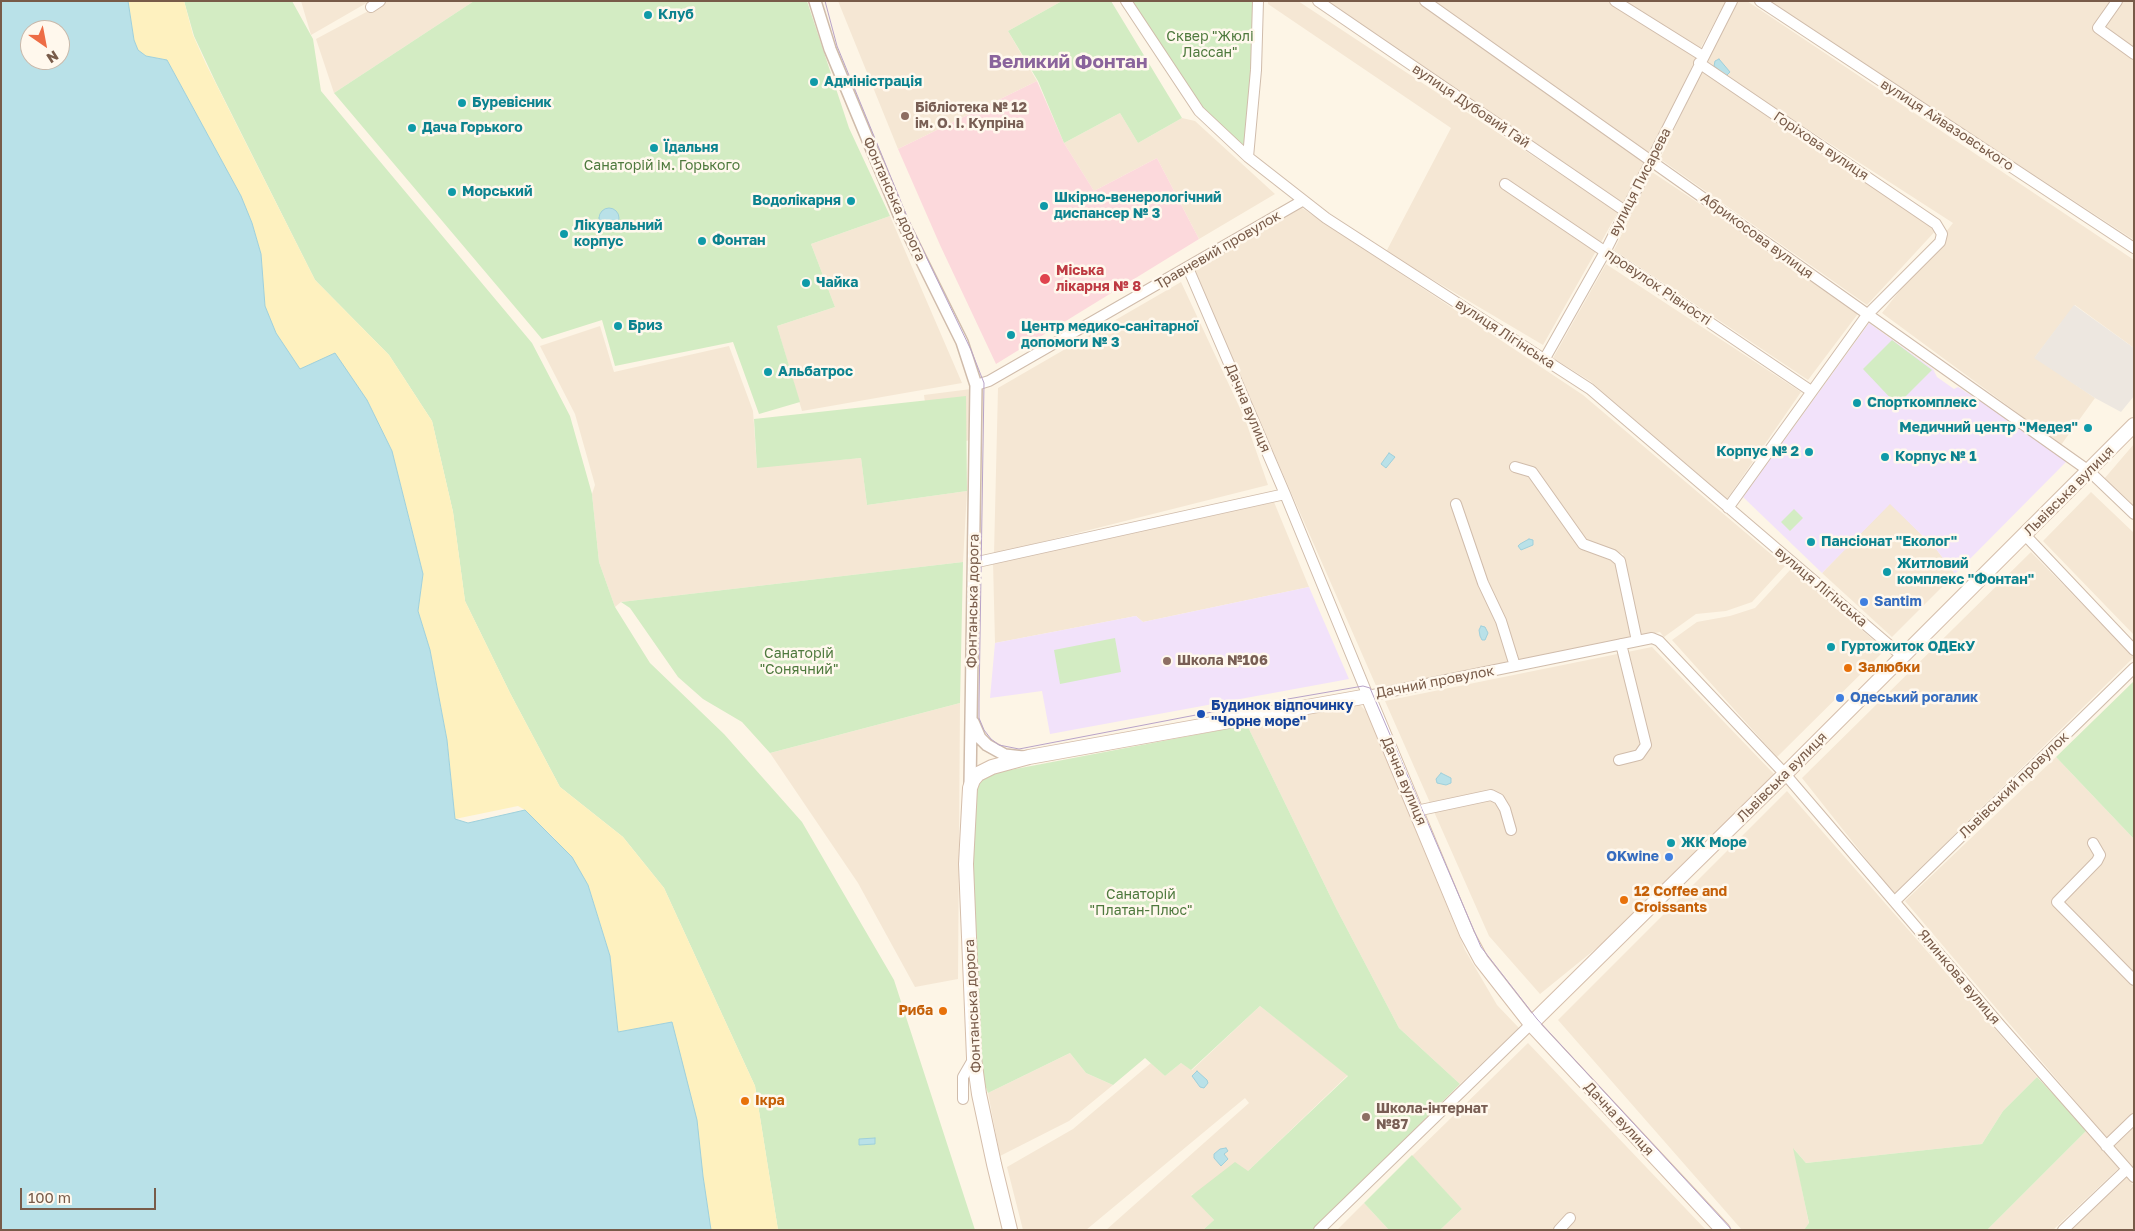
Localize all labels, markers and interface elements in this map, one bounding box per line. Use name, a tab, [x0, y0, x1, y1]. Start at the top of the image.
place label: Клуб	[658, 7, 694, 23]
marker: Клуб	[642, 9, 654, 21]
north arrow	[20, 20, 70, 70]
park label: Сквер "Жюлі Лассан"	[1166, 29, 1254, 62]
text: N	[44, 47, 62, 67]
district label: Великий Фонтан	[989, 51, 1147, 73]
street label: вулиця Дубовий Гай	[1409, 60, 1533, 152]
place label: Адміністрація	[824, 74, 922, 90]
marker: Адміністрація	[808, 76, 820, 88]
street label: вулиця Айвазовського	[1877, 76, 2017, 174]
place label: Буревісник	[472, 95, 552, 111]
marker: Буревісник	[456, 97, 468, 109]
place label: Бібліотека № 12 ім. О. І. Купріна	[915, 100, 1027, 132]
street label: Горіхова вулиця	[1770, 108, 1872, 184]
marker: Бібліотека № 12 ім. О. І. Купріна	[899, 110, 911, 122]
place label: Дача Горького	[422, 120, 523, 136]
marker: Дача Горького	[406, 122, 418, 134]
street label: вулиця Писарева	[1605, 125, 1675, 239]
street label: Фонтанська дорога	[859, 134, 929, 264]
place label: Їдальня	[664, 140, 718, 156]
marker: Їдальня	[648, 142, 660, 154]
park label: Cанаторій ім. Горького	[584, 158, 740, 174]
place label: Морський	[462, 184, 532, 200]
marker: Морський	[446, 186, 458, 198]
place label: Шкірно-венерологічний диспансер № 3	[1054, 190, 1222, 222]
street label: Абрикосова вулиця	[1697, 190, 1817, 282]
place label: Водолікарня	[752, 193, 841, 209]
marker: Водолікарня	[845, 195, 857, 207]
marker: Шкірно-венерологічний диспансер № 3	[1038, 200, 1050, 212]
street label: Травневий провулок	[1152, 207, 1284, 293]
place label: Лікувальний корпус	[574, 218, 663, 250]
marker: Лікувальний корпус	[558, 228, 570, 240]
place label: Фонтан	[712, 233, 766, 249]
marker: Фонтан	[696, 235, 708, 247]
street label: провулок Рівності	[1602, 245, 1714, 329]
place label: Міська лікарня № 8	[1056, 263, 1141, 296]
marker: Міська лікарня № 8	[1038, 272, 1052, 286]
place label: Чайка	[816, 275, 858, 291]
marker: Чайка	[800, 277, 812, 289]
street label: вулиця Лігінська	[1452, 295, 1558, 373]
place label: Бриз	[628, 318, 662, 334]
place label: Центр медико-санітарної допомоги № 3	[1021, 319, 1198, 352]
marker: Бриз	[612, 320, 624, 332]
marker: Центр медико-санітарної допомоги № 3	[1005, 329, 1017, 341]
street label: Дачна вулиця	[1222, 361, 1274, 455]
place label: Альбатрос	[778, 364, 853, 380]
marker: Альбатрос	[762, 366, 774, 378]
place label: Спорткомплекс	[1867, 395, 1977, 411]
marker: Спорткомплекс	[1851, 397, 1863, 409]
place label: Медичний центр "Медея"	[1899, 420, 2078, 436]
marker: Медичний центр "Медея"	[2082, 422, 2094, 434]
street label: Львівська вулиця	[2021, 443, 2117, 539]
place label: Корпус № 2	[1716, 444, 1799, 460]
marker: Корпус № 2	[1803, 446, 1815, 458]
place label: Корпус № 1	[1895, 449, 1976, 465]
marker: Корпус № 1	[1879, 451, 1891, 463]
street label: Фонтанська дорога	[963, 534, 983, 668]
place label: Пансіонат "Еколог"	[1821, 534, 1957, 550]
marker: Пансіонат "Еколог"	[1805, 536, 1817, 548]
street label: вулиця Лігінська	[1771, 543, 1871, 631]
place label: Житловий комплекс "Фонтан"	[1897, 556, 2034, 588]
marker: Житловий комплекс "Фонтан"	[1881, 566, 1893, 578]
place label: Santim	[1874, 594, 1922, 610]
marker: Santim	[1858, 596, 1870, 608]
place label: Гуртожиток ОДЕкУ	[1841, 639, 1975, 655]
marker: Гуртожиток ОДЕкУ	[1825, 641, 1837, 653]
park label: Санаторій "Сонячний"	[760, 646, 838, 679]
place label: Школа №106	[1177, 653, 1268, 669]
marker: Школа №106	[1161, 655, 1173, 667]
place label: Залюбки	[1858, 660, 1920, 676]
street label: Дачний провулок	[1374, 662, 1496, 702]
marker: Залюбки	[1842, 662, 1854, 674]
place label: Одеський рогалик	[1850, 690, 1978, 706]
marker: Одеський рогалик	[1834, 692, 1846, 704]
place label: Будинок відпочинку "Чорне море"	[1211, 698, 1353, 730]
marker: Будинок відпочинку "Чорне море"	[1195, 708, 1207, 720]
street label: Львівський провулок	[1956, 728, 2072, 842]
street label: Львівська вулиця	[1734, 729, 1830, 825]
street label: Дачна вулиця	[1378, 734, 1430, 828]
place label: ЖК Море	[1681, 835, 1747, 851]
marker: ЖК Море	[1665, 837, 1677, 849]
place label: OKwine	[1606, 849, 1659, 865]
marker: OKwine	[1663, 851, 1675, 863]
place label: 12 Coffee and Croissants	[1634, 884, 1727, 916]
park label: Санаторій "Платан-Плюс"	[1090, 887, 1192, 920]
marker: 12 Coffee and Croissants	[1618, 894, 1630, 906]
street label: Ялинкова вулиця	[1914, 926, 2004, 1028]
street label: Фонтанська дорога	[961, 939, 985, 1073]
place label: Риба	[898, 1003, 933, 1019]
marker: Риба	[937, 1005, 949, 1017]
street label: Дачна вулиця	[1581, 1079, 1657, 1159]
place label: Ікра	[755, 1093, 785, 1109]
marker: Ікра	[739, 1095, 751, 1107]
place label: Школа-інтернат №87	[1376, 1101, 1488, 1134]
marker: Школа-інтернат №87	[1360, 1111, 1372, 1123]
scale bar	[22, 1178, 159, 1210]
text: 100 m	[28, 1188, 71, 1206]

